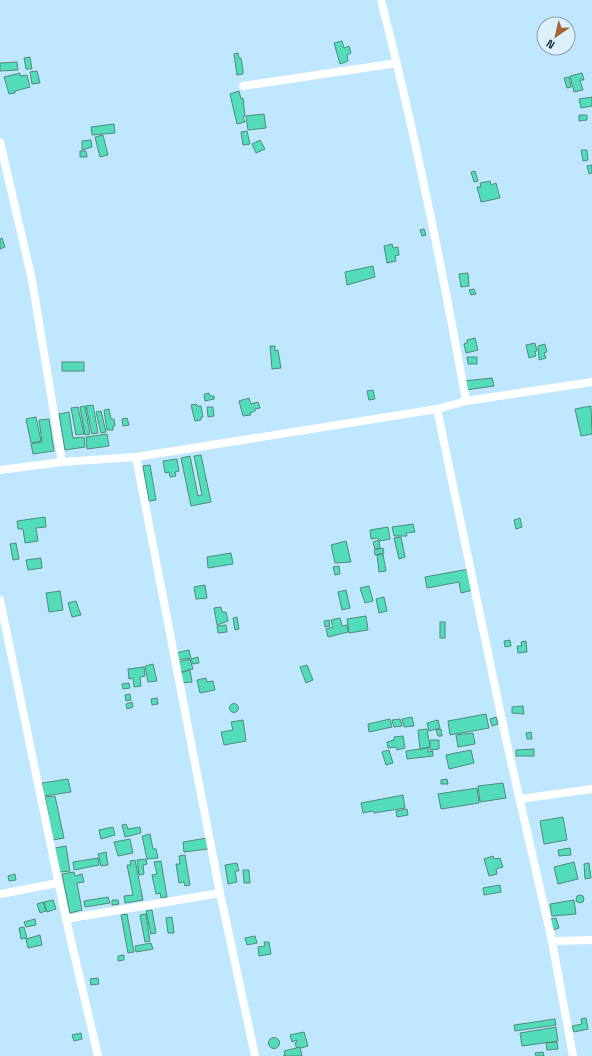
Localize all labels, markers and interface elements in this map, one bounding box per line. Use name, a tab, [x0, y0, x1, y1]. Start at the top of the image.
north arrow	[536, 16, 576, 56]
text: N	[543, 36, 557, 52]

